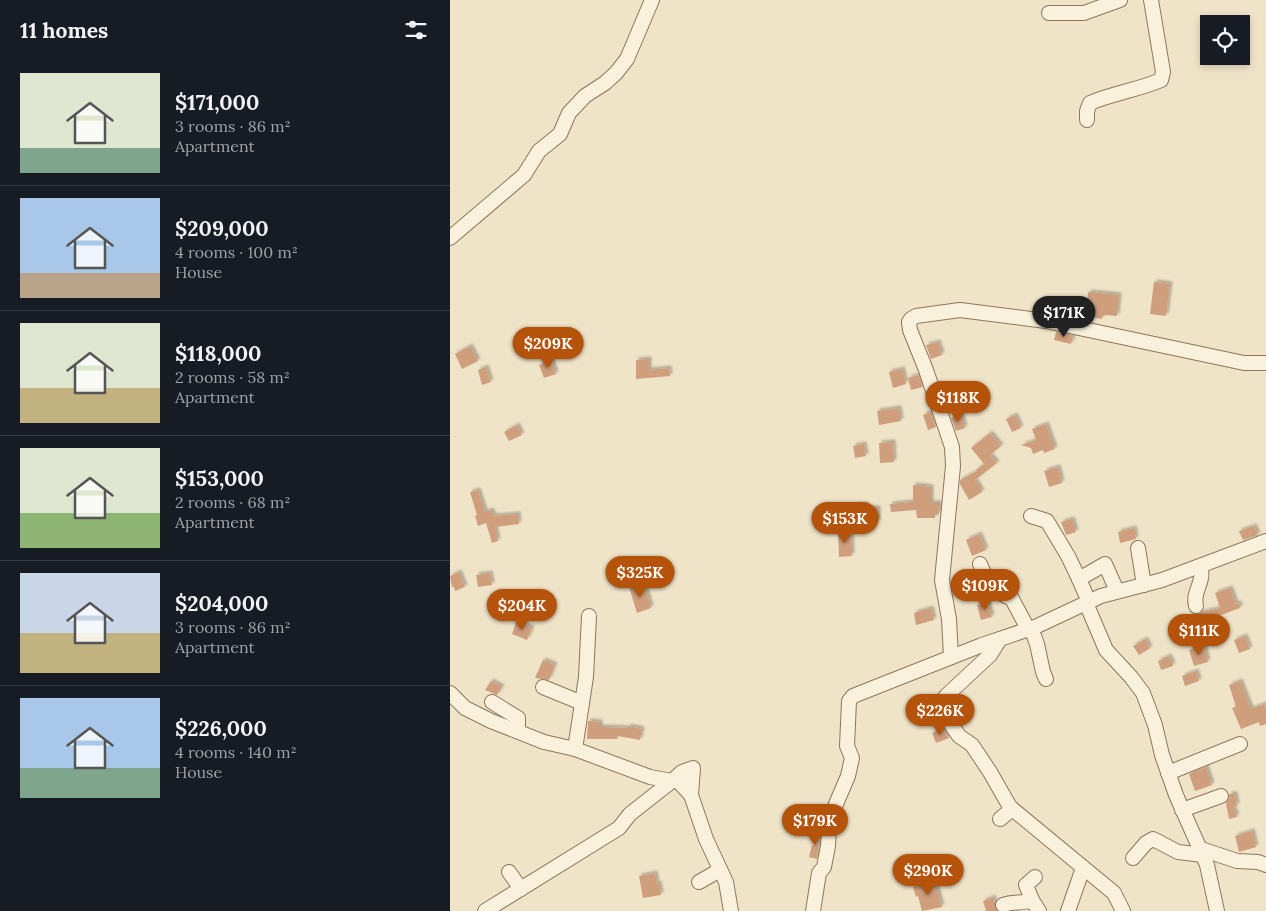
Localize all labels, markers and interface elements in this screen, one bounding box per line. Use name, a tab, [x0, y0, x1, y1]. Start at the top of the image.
map controls	[1200, 15, 1250, 65]
button: locate	[1200, 15, 1250, 65]
icon: filters	[402, 16, 430, 44]
text: 11 homes	[20, 17, 108, 44]
text: $171,000	[175, 89, 259, 116]
icon: home	[60, 93, 120, 153]
text: 3 rooms · 86 m²	[175, 116, 291, 136]
text: Apartment	[175, 136, 255, 156]
text: $209,000	[175, 215, 269, 242]
icon: home	[60, 218, 120, 278]
text: 4 rooms · 100 m²	[175, 242, 298, 262]
text: House	[175, 262, 222, 282]
pin: $171K	[1029, 296, 1099, 338]
text: $171K	[1043, 302, 1085, 322]
pin: $209K	[513, 326, 583, 369]
text: $209K	[524, 333, 572, 353]
text: $118,000	[175, 340, 261, 367]
icon: home	[60, 343, 120, 403]
text: 2 rooms · 58 m²	[175, 367, 290, 387]
pin: $118K	[923, 380, 993, 423]
text: Apartment	[175, 387, 255, 407]
text: $118K	[937, 387, 979, 407]
text: $153,000	[175, 465, 264, 492]
icon: home	[60, 468, 120, 528]
text: 2 rooms · 68 m²	[175, 492, 290, 512]
pin: $153K	[810, 502, 880, 544]
text: $153K	[823, 508, 867, 528]
text: Apartment	[175, 512, 255, 532]
pin: $325K	[605, 556, 675, 598]
text: $325K	[617, 562, 663, 582]
pin: $109K	[950, 568, 1020, 611]
text: $109K	[962, 575, 1008, 595]
pin: $204K	[487, 588, 557, 631]
text: $204,000	[175, 590, 268, 617]
icon: home	[60, 593, 120, 653]
text: $204K	[498, 595, 546, 615]
pin: $111K	[1164, 614, 1234, 656]
text: 3 rooms · 86 m²	[175, 617, 291, 637]
text: $111K	[1179, 620, 1219, 640]
text: Apartment	[175, 637, 255, 657]
pin: $226K	[905, 694, 975, 736]
text: $226K	[916, 700, 964, 720]
text: $226,000	[175, 715, 267, 742]
icon: home	[60, 718, 120, 778]
text: 4 rooms · 140 m²	[175, 742, 297, 762]
text: House	[175, 762, 222, 782]
pin: $179K	[780, 804, 850, 846]
text: $179K	[793, 810, 837, 830]
pin: $290K	[893, 854, 963, 896]
text: $290K	[904, 860, 952, 880]

